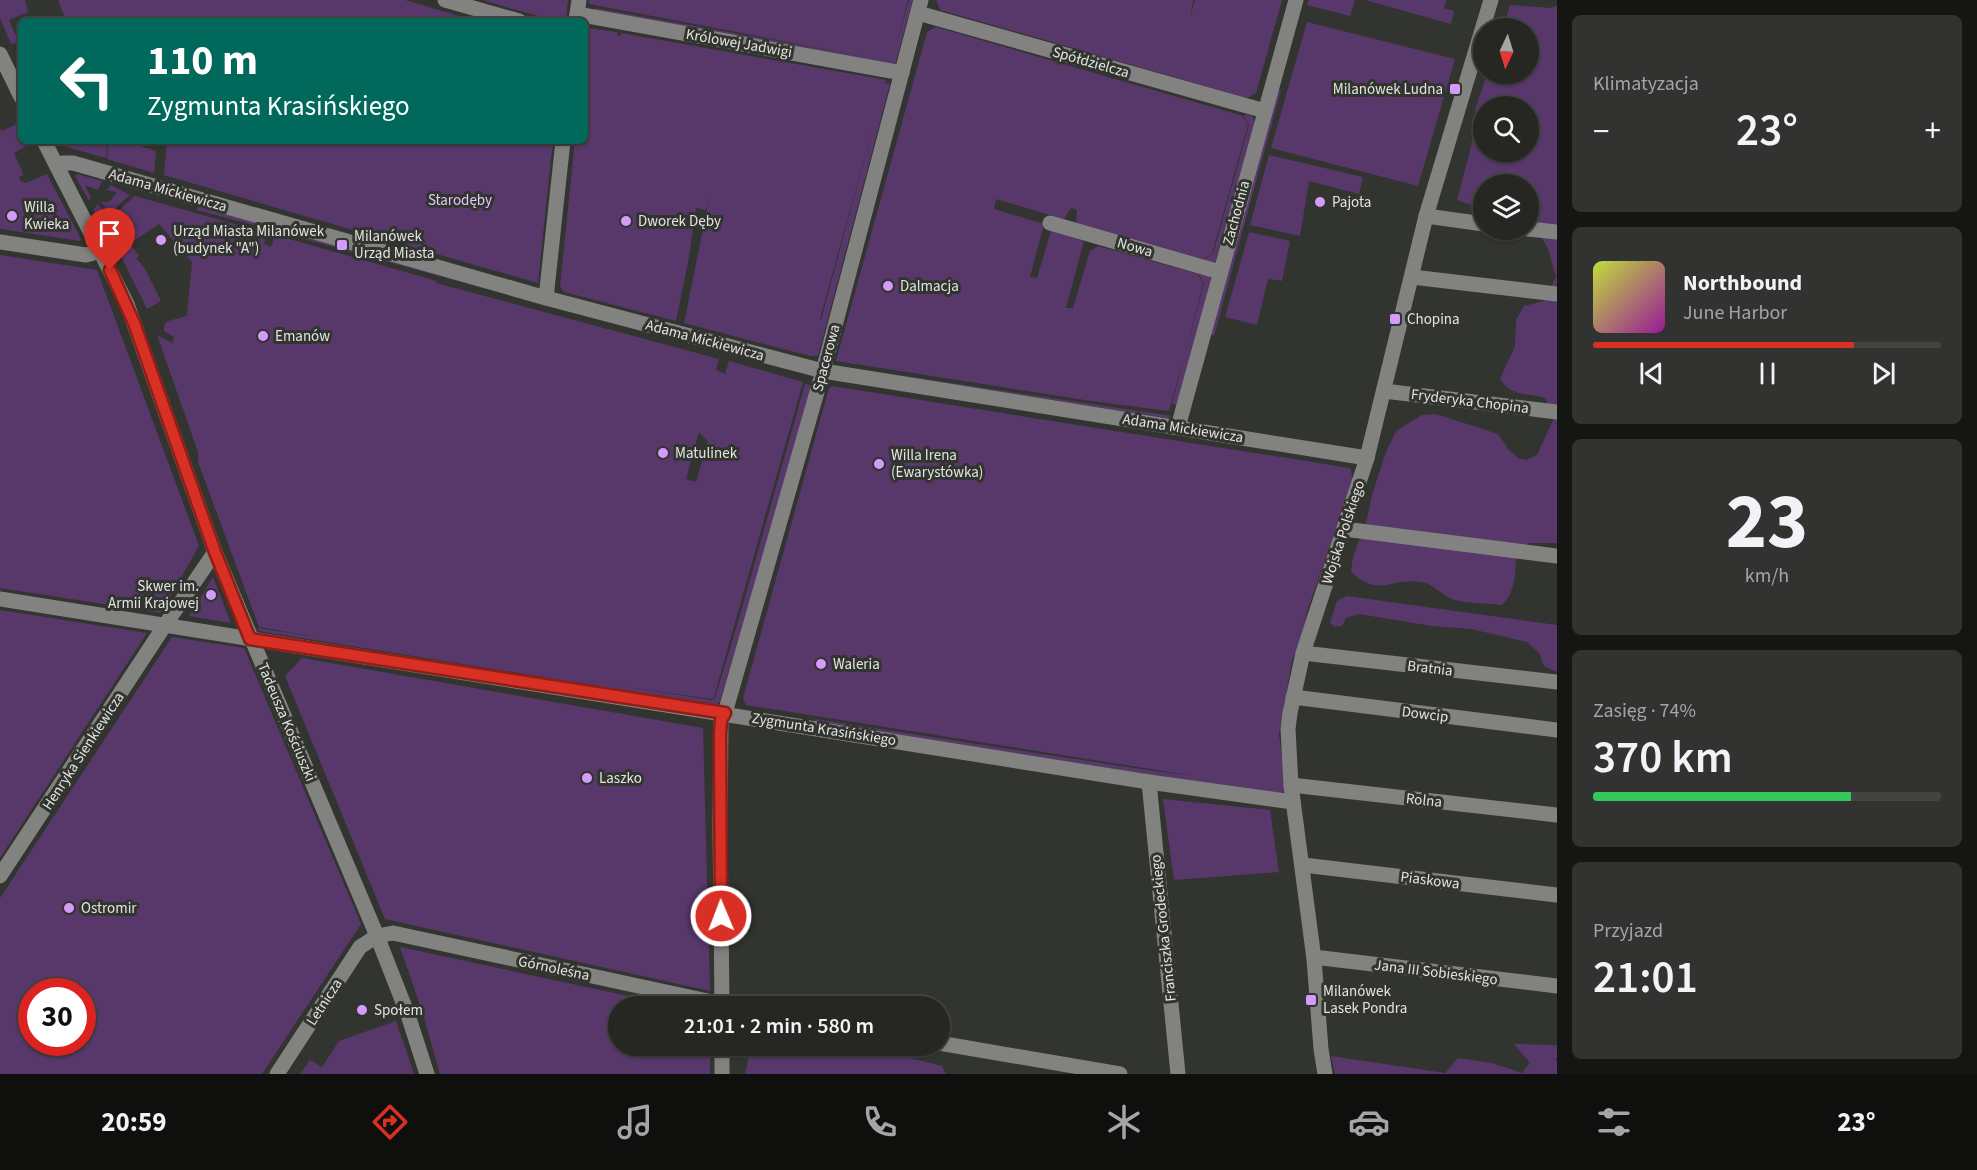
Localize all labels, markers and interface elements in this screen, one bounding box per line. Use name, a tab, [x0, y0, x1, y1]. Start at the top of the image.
north arrow	[1473, 18, 1539, 84]
map controls	[1473, 18, 1539, 240]
street label: Królowej Jadwigi	[684, 24, 794, 63]
text: 110 m	[147, 31, 258, 91]
street label: Spółdzielcza	[1050, 41, 1132, 83]
icon: left	[48, 42, 126, 120]
text: Klimatyzacja	[1593, 70, 1699, 98]
place label: Milanówek Ludna	[1333, 79, 1443, 100]
marker: Milanówek Ludna	[1448, 82, 1462, 96]
text: Zygmunta Krasińskiego	[147, 87, 410, 126]
button: search	[1473, 96, 1539, 162]
text: 23°	[1736, 99, 1798, 163]
text: −	[1593, 108, 1609, 155]
text: +	[1925, 108, 1941, 155]
street label: Adama Mickiewicza	[106, 164, 229, 217]
button: layers	[1473, 174, 1539, 240]
street label: Zachodnia	[1218, 178, 1255, 248]
park label: Starodęby	[428, 190, 492, 211]
place label: Pajota	[1332, 192, 1371, 213]
marker: Pajota	[1313, 195, 1327, 209]
place label: Willa Kwieka	[24, 197, 69, 235]
pin	[84, 208, 135, 270]
marker: Willa Kwieka	[5, 209, 19, 223]
place label: Dworek Dęby	[638, 211, 721, 232]
marker: Dworek Dęby	[619, 214, 633, 228]
icon: arrive	[93, 217, 126, 250]
place label: Urząd Miasta Milanówek (budynek "A")	[173, 221, 325, 259]
place label: Milanówek Urząd Miasta	[354, 226, 434, 264]
street label: Nowa	[1115, 232, 1155, 263]
marker: Urząd Miasta Milanówek (budynek "A")	[154, 233, 168, 247]
marker: Milanówek Urząd Miasta	[335, 238, 349, 252]
text: Northbound	[1683, 267, 1802, 299]
place label: Dalmacja	[900, 276, 959, 297]
marker: Dalmacja	[881, 279, 895, 293]
text: June Harbor	[1683, 299, 1787, 327]
place label: Chopina	[1407, 309, 1460, 330]
marker: Chopina	[1388, 312, 1402, 326]
street label: Adama Mickiewicza	[643, 315, 767, 366]
street label: Spacerowa	[807, 322, 846, 394]
place label: Emanów	[275, 326, 330, 347]
marker: Emanów	[256, 329, 270, 343]
icon: previous	[1635, 357, 1668, 390]
icon: pause	[1751, 357, 1784, 390]
icon: next	[1867, 357, 1900, 390]
street label: Fryderyka Chopina	[1410, 384, 1530, 419]
street label: Adama Mickiewicza	[1121, 409, 1245, 448]
place label: Matulinek	[675, 443, 738, 464]
place label: Willa Irena (Ewarystówka)	[891, 445, 983, 483]
marker: Matulinek	[656, 446, 670, 460]
marker: Willa Irena (Ewarystówka)	[872, 457, 886, 471]
text: 23	[1726, 467, 1808, 578]
street label: Wojska Polskiego	[1317, 478, 1370, 587]
text: km/h	[1745, 562, 1789, 590]
place label: Skwer im. Armii Krajowej	[108, 576, 199, 614]
marker: Skwer im. Armii Krajowej	[204, 588, 218, 602]
place label: Waleria	[833, 654, 880, 675]
street label: Bratnia	[1406, 655, 1454, 682]
marker: Waleria	[814, 657, 828, 671]
street label: Tadeusza Kościuszki	[252, 660, 321, 785]
street label: Henryka Sienkiewicza	[37, 688, 129, 814]
text: Zasięg · 74%	[1593, 697, 1696, 725]
street label: Dowcip	[1400, 701, 1449, 728]
street label: Zygmunta Krasińskiego	[750, 708, 898, 751]
text: 370 km	[1593, 726, 1733, 790]
place label: Laszko	[599, 768, 642, 789]
marker: Laszko	[580, 771, 594, 785]
street label: Rolna	[1405, 788, 1443, 813]
street label: Franciszka Grodeckiego	[1145, 853, 1182, 1002]
street label: Piaskowa	[1399, 866, 1461, 895]
position arrow	[689, 884, 753, 948]
place label: Ostromir	[81, 898, 137, 919]
marker: Ostromir	[62, 901, 76, 915]
text: Przyjazd	[1593, 917, 1663, 945]
text: 21:01	[1593, 946, 1698, 1010]
street label: Górnoleśna	[516, 951, 591, 986]
street label: Jana III Sobieskiego	[1373, 955, 1499, 990]
street label: Letnicza	[302, 975, 347, 1030]
speed limit sign: 30	[18, 978, 96, 1056]
place label: Milanówek Lasek Pondra	[1323, 981, 1407, 1019]
marker: Milanówek Lasek Pondra	[1304, 993, 1318, 1007]
place label: Społem	[374, 1000, 423, 1021]
marker: Społem	[355, 1003, 369, 1017]
text: 21:01 · 2 min · 580 m	[684, 1010, 874, 1042]
icon: directions	[369, 1101, 411, 1143]
icon: music	[614, 1101, 656, 1143]
icon: phone	[859, 1101, 901, 1143]
icon: climate	[1103, 1101, 1145, 1143]
icon: car	[1348, 1101, 1390, 1143]
icon: filters	[1593, 1101, 1635, 1143]
text: 20:59	[101, 1103, 166, 1142]
text: 23°	[1837, 1103, 1876, 1142]

